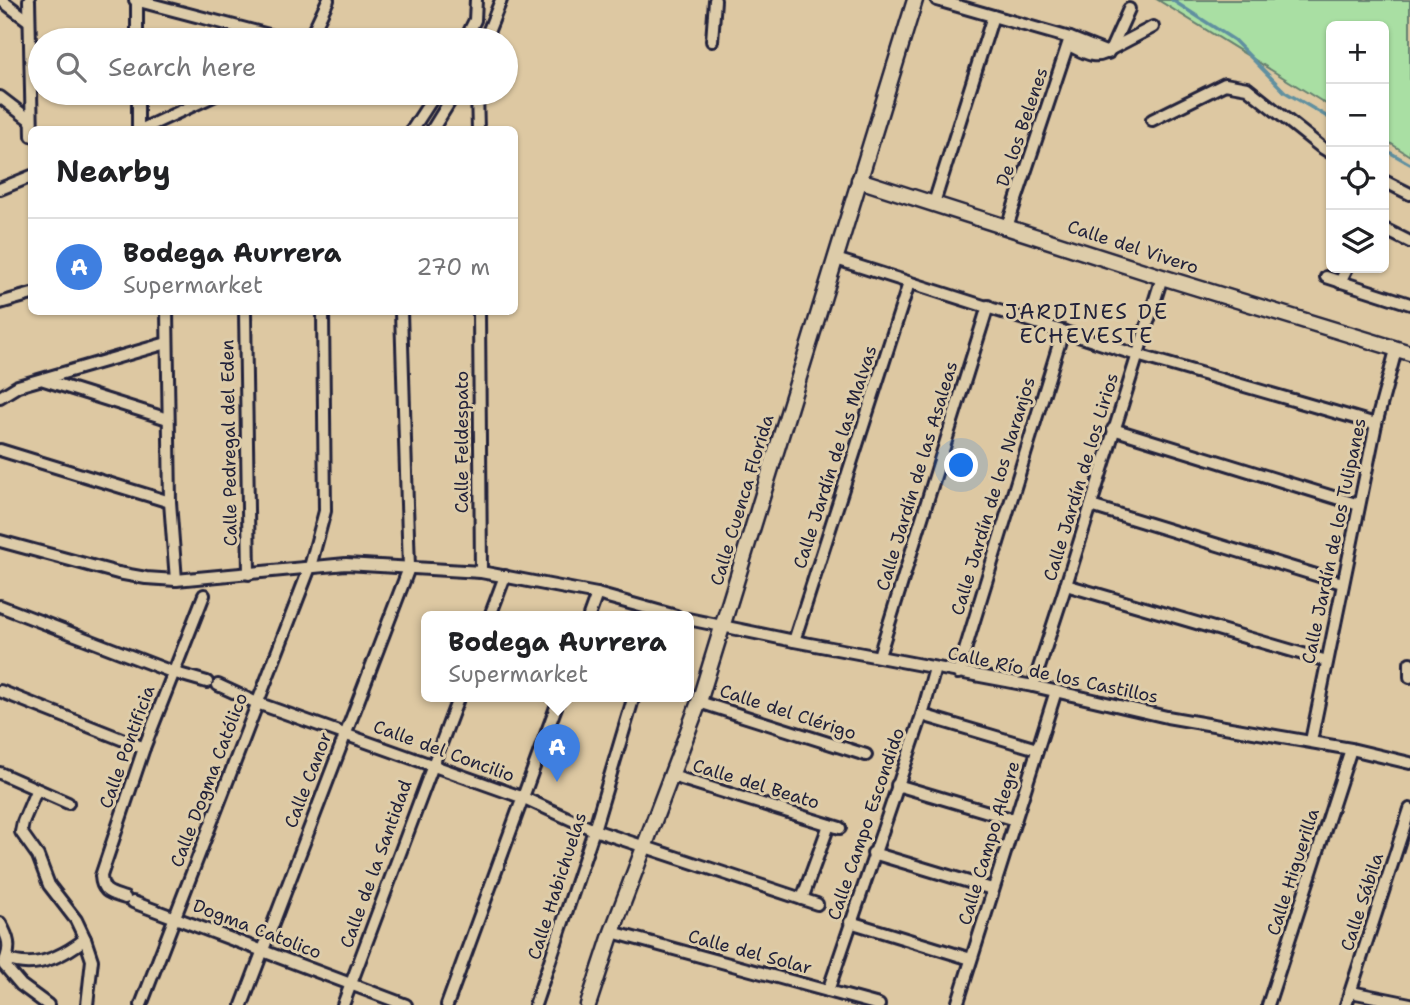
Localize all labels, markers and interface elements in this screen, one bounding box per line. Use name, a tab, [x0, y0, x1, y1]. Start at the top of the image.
map controls	[1326, 21, 1389, 273]
button: +	[1326, 21, 1389, 84]
search box	[28, 28, 518, 105]
icon: search	[52, 48, 90, 86]
text: Search here	[108, 49, 257, 84]
street label: De los Belenes	[990, 64, 1054, 190]
button: −	[1326, 84, 1389, 147]
button: locate	[1326, 147, 1389, 210]
text: Nearby	[56, 151, 171, 192]
button: layers	[1326, 210, 1389, 273]
street label: Calle del Vivero	[1064, 214, 1202, 280]
text: Bodega Aurrera	[123, 235, 341, 270]
text: A	[70, 252, 88, 282]
text: 270 m	[416, 252, 490, 282]
text: Supermarket	[123, 270, 263, 300]
district label: JARDINES DE ECHEVESTE	[1005, 298, 1169, 350]
street label: Calle Pedregal del Eden	[215, 339, 243, 547]
street label: Calle Jardín de las Malvas	[788, 342, 882, 572]
street label: Calle Jardín de las Asaleas	[871, 358, 963, 594]
street label: Calle Jardín de los Lirios	[1038, 370, 1124, 584]
street label: Calle Feldespato	[450, 371, 474, 513]
street label: Calle Jardín de los Naranjos	[945, 374, 1041, 618]
street label: Calle Cuenca Florida	[705, 411, 779, 589]
street label: Calle Jardín de los Tulipanes	[1296, 416, 1372, 666]
your location	[944, 448, 978, 482]
popup	[421, 611, 694, 702]
text: Bodega Aurrera	[448, 624, 667, 659]
street label: Calle Río de los Castillos	[946, 641, 1160, 709]
text: Supermarket	[448, 659, 588, 689]
street label: Calle del Clérigo	[717, 679, 859, 745]
street label: Calle Pontificia	[94, 682, 160, 812]
street label: Calle Dogma Católico	[165, 689, 253, 871]
street label: Calle del Concilio	[370, 714, 518, 788]
pin: A	[534, 724, 580, 782]
street label: Calle Campo Escondido	[822, 725, 910, 923]
street label: Calle Canor	[279, 729, 337, 831]
street label: Calle del Beato	[690, 753, 822, 815]
street label: Calle Campo Alegre	[953, 758, 1025, 928]
street label: Calle de la Santidad	[334, 777, 418, 951]
street label: Calle Higuerilla	[1261, 805, 1325, 939]
street label: Calle Habichuelas	[522, 809, 592, 963]
street label: Calle Sábila	[1335, 850, 1389, 954]
street label: Dogma Catolico	[189, 893, 325, 965]
street label: Calle del Solar	[685, 924, 815, 980]

